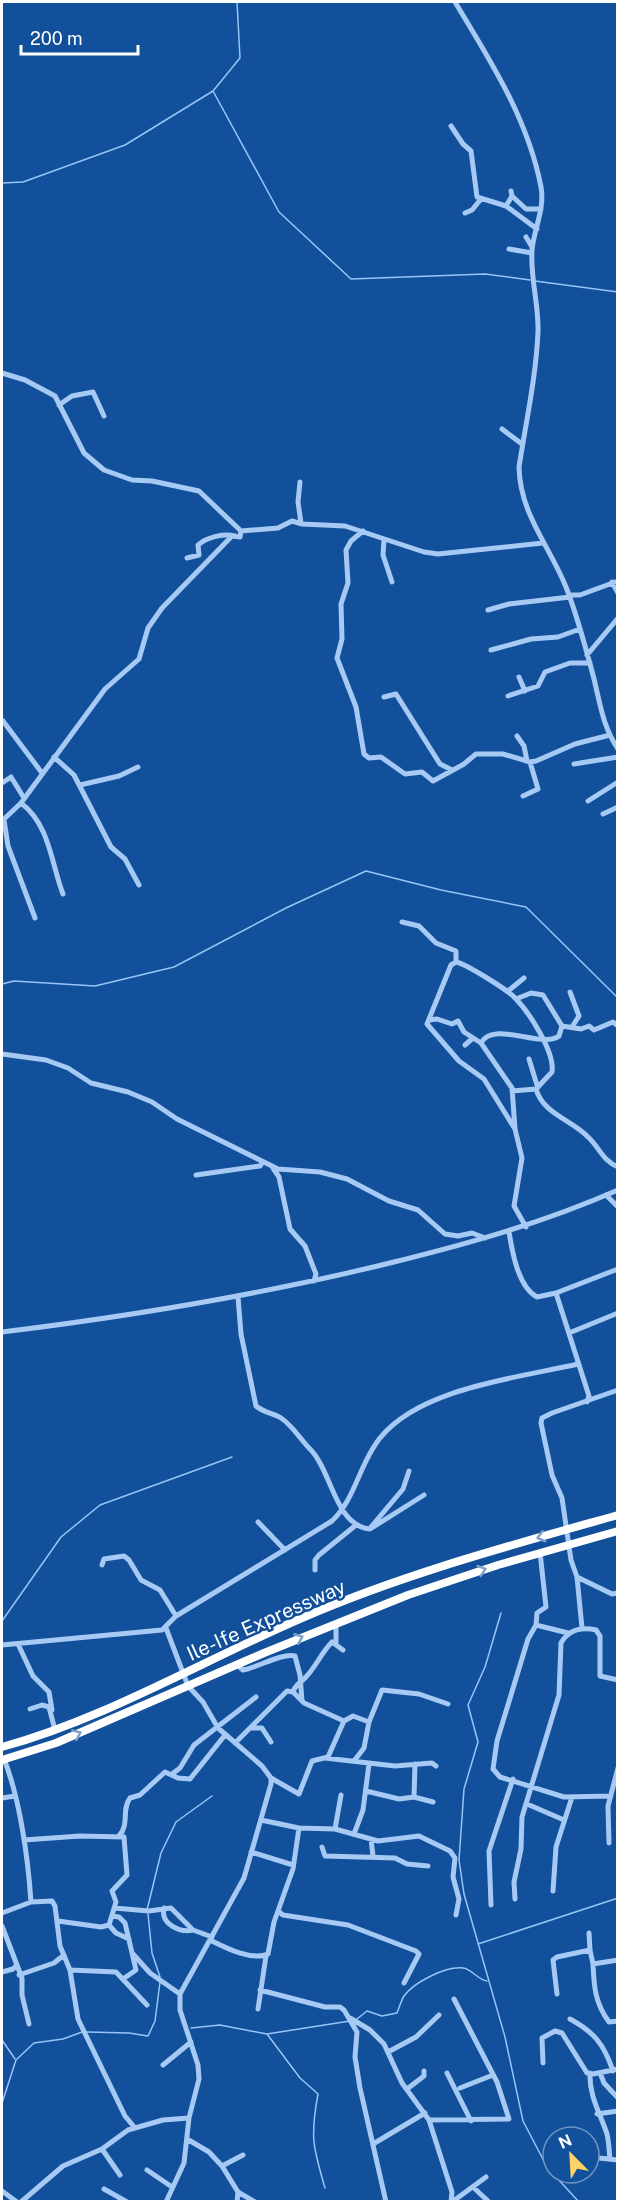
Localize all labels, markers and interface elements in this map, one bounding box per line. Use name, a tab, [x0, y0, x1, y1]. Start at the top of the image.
scale bar	[21, 18, 138, 56]
text: 200 m	[30, 28, 83, 49]
one-way arrow	[536, 1530, 547, 1542]
one-way arrow	[476, 1565, 487, 1577]
street label: Ile-Ife Expressway	[183, 1574, 349, 1666]
one-way arrow	[293, 1633, 304, 1645]
one-way arrow	[70, 1729, 81, 1741]
north arrow	[541, 2125, 601, 2185]
text: N	[556, 2131, 575, 2153]

